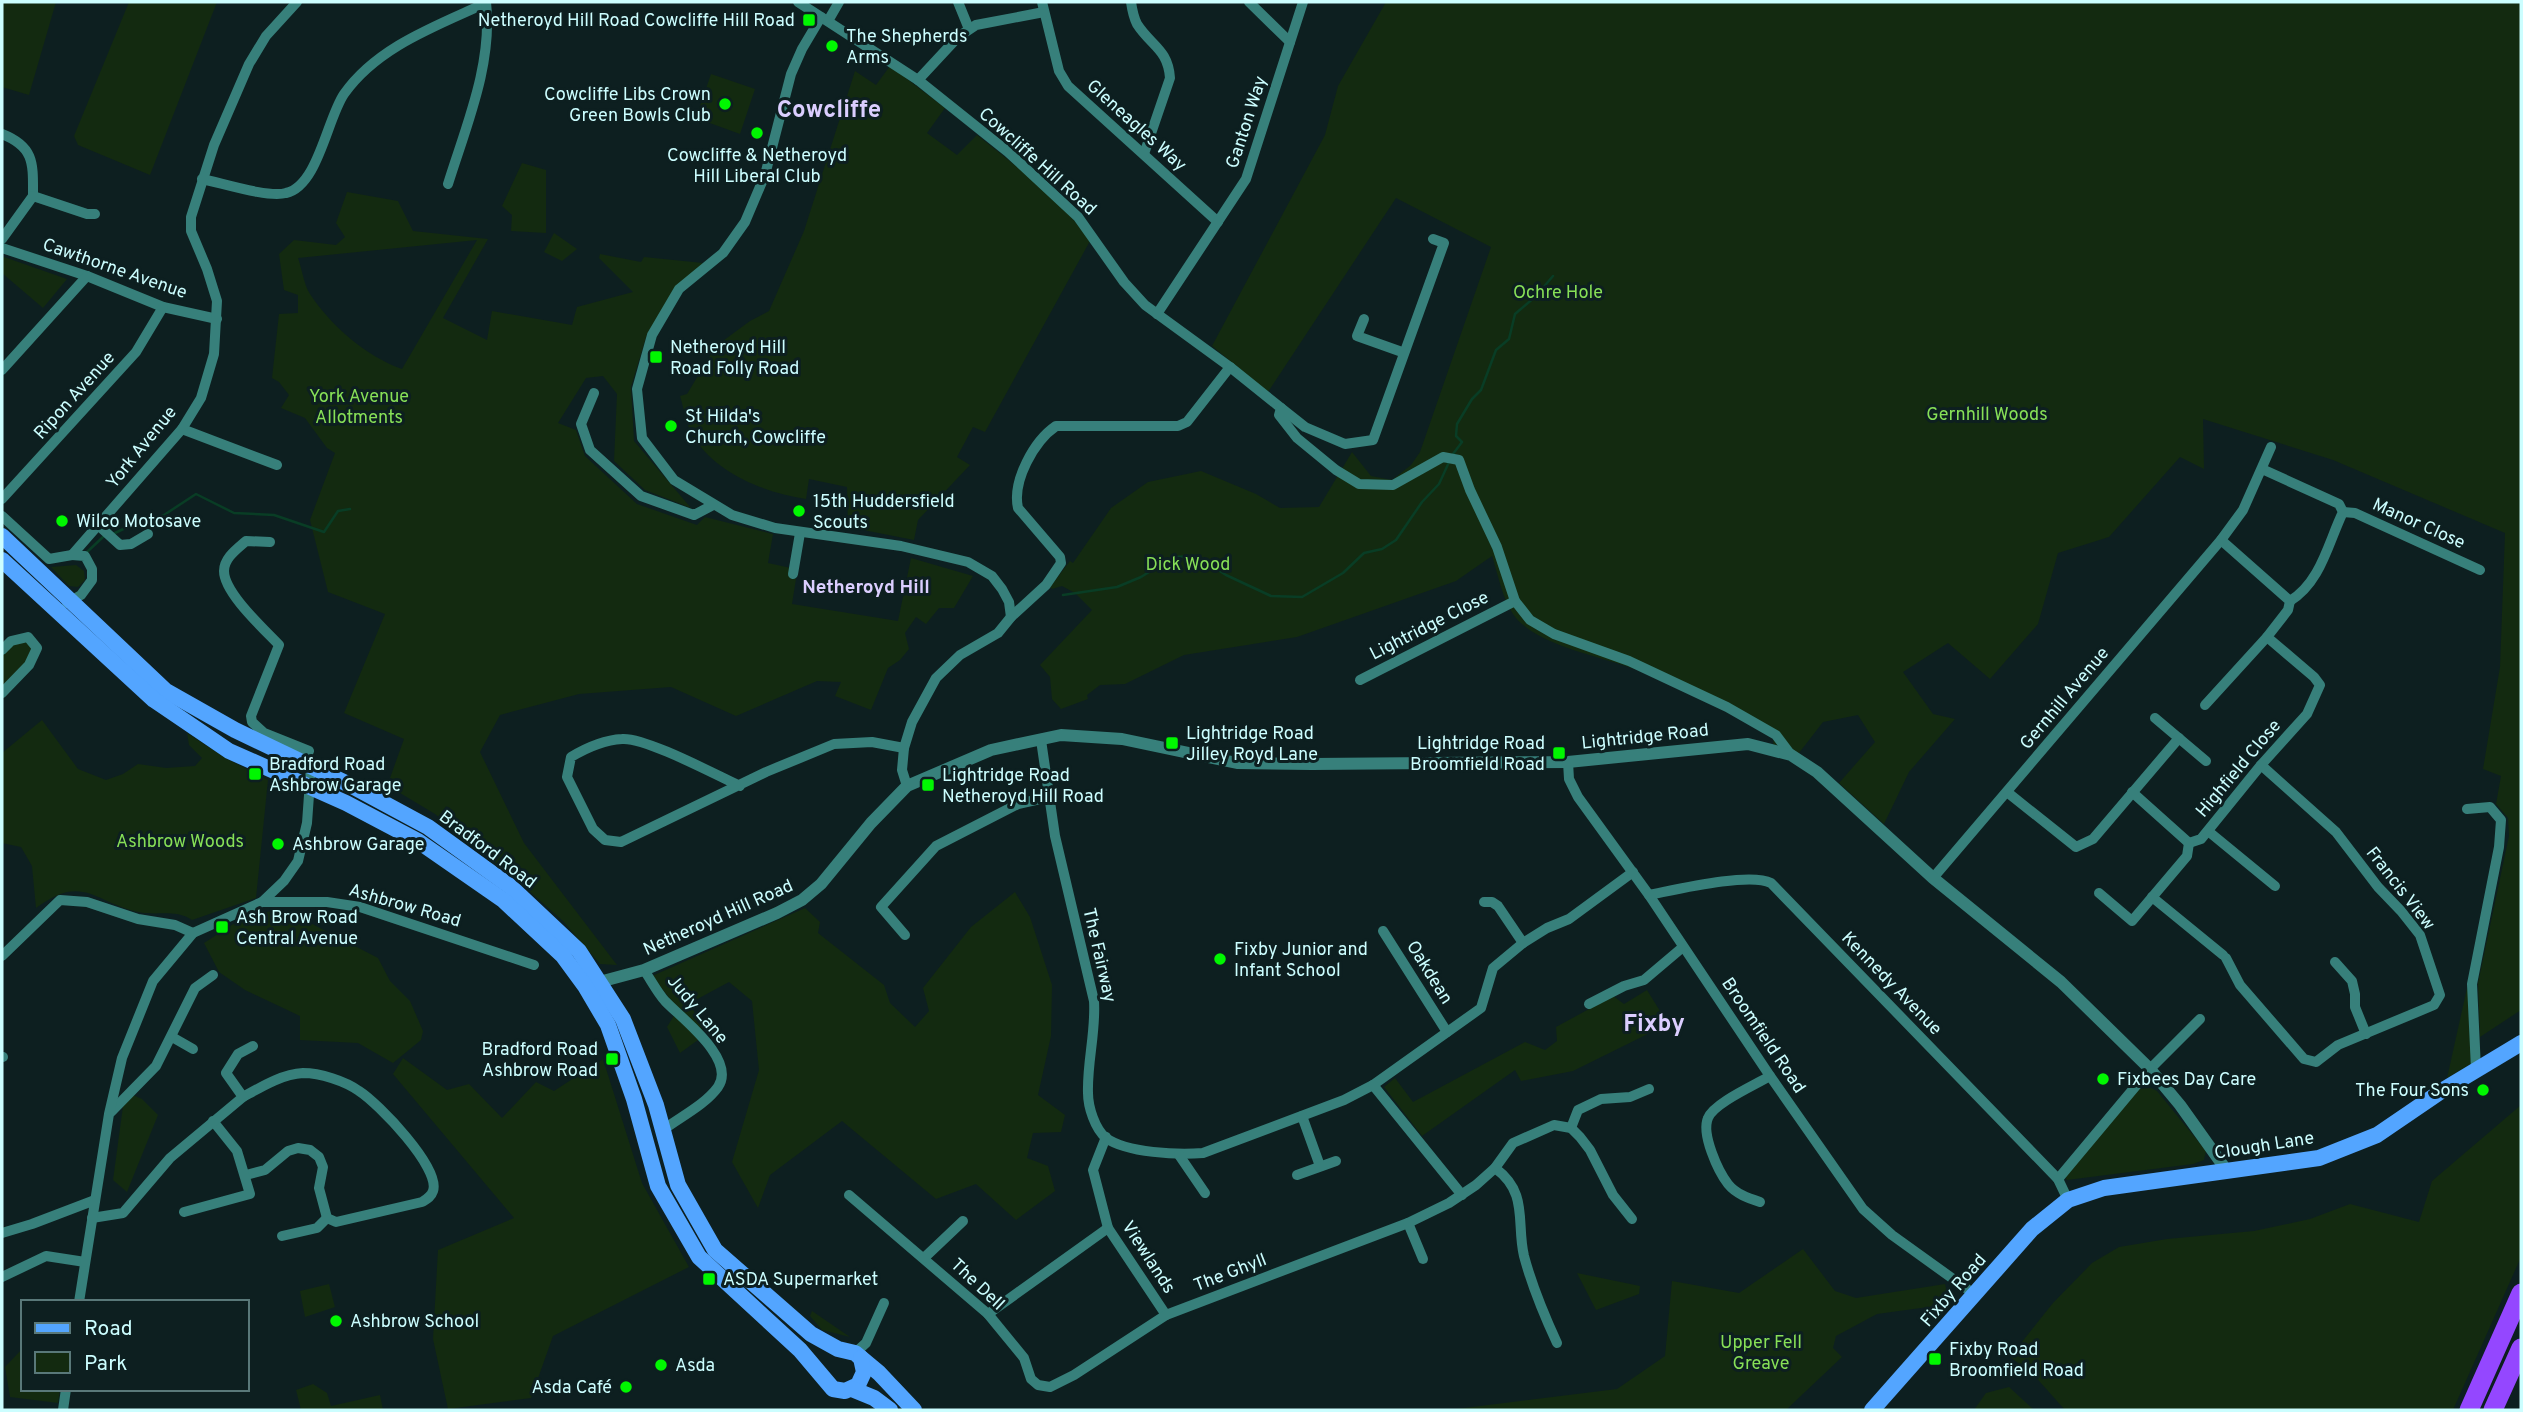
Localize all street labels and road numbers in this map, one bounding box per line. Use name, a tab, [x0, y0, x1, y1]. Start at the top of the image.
street label: Ganton Way	[1222, 73, 1273, 172]
street label: Gleneagles Way	[1081, 75, 1191, 177]
street label: Cowcliffe Hill Road	[973, 103, 1101, 221]
street label: Cawthorne Avenue	[39, 234, 190, 305]
street label: Ripon Avenue	[30, 347, 121, 445]
street label: York Avenue	[102, 402, 183, 494]
street label: Manor Close	[2368, 494, 2468, 555]
street label: Lightridge Close	[1366, 586, 1493, 666]
street label: Gernhill Avenue	[2015, 643, 2115, 755]
street label: Highfield Close	[2191, 715, 2287, 823]
street label: Lightridge Road	[1580, 719, 1710, 756]
street label: Bradford Road	[434, 806, 540, 894]
street label: Francis View	[2360, 843, 2440, 935]
street label: Netheroyd Hill Road	[640, 875, 797, 962]
street label: Ashbrow Road	[346, 879, 463, 933]
street label: The Fairway	[1077, 906, 1121, 1005]
street label: Kennedy Avenue	[1836, 927, 1946, 1041]
street label: Oakdean	[1400, 937, 1457, 1009]
street label: Judy Lane	[661, 971, 733, 1049]
street label: Broomfield Road	[1716, 973, 1810, 1098]
street label: Clough Lane	[2213, 1127, 2316, 1166]
street label: Viewlands	[1116, 1217, 1180, 1298]
street label: The Ghyll	[1191, 1249, 1270, 1298]
street label: Fixby Road	[1916, 1250, 1992, 1332]
street label: The Dell	[945, 1254, 1009, 1316]

